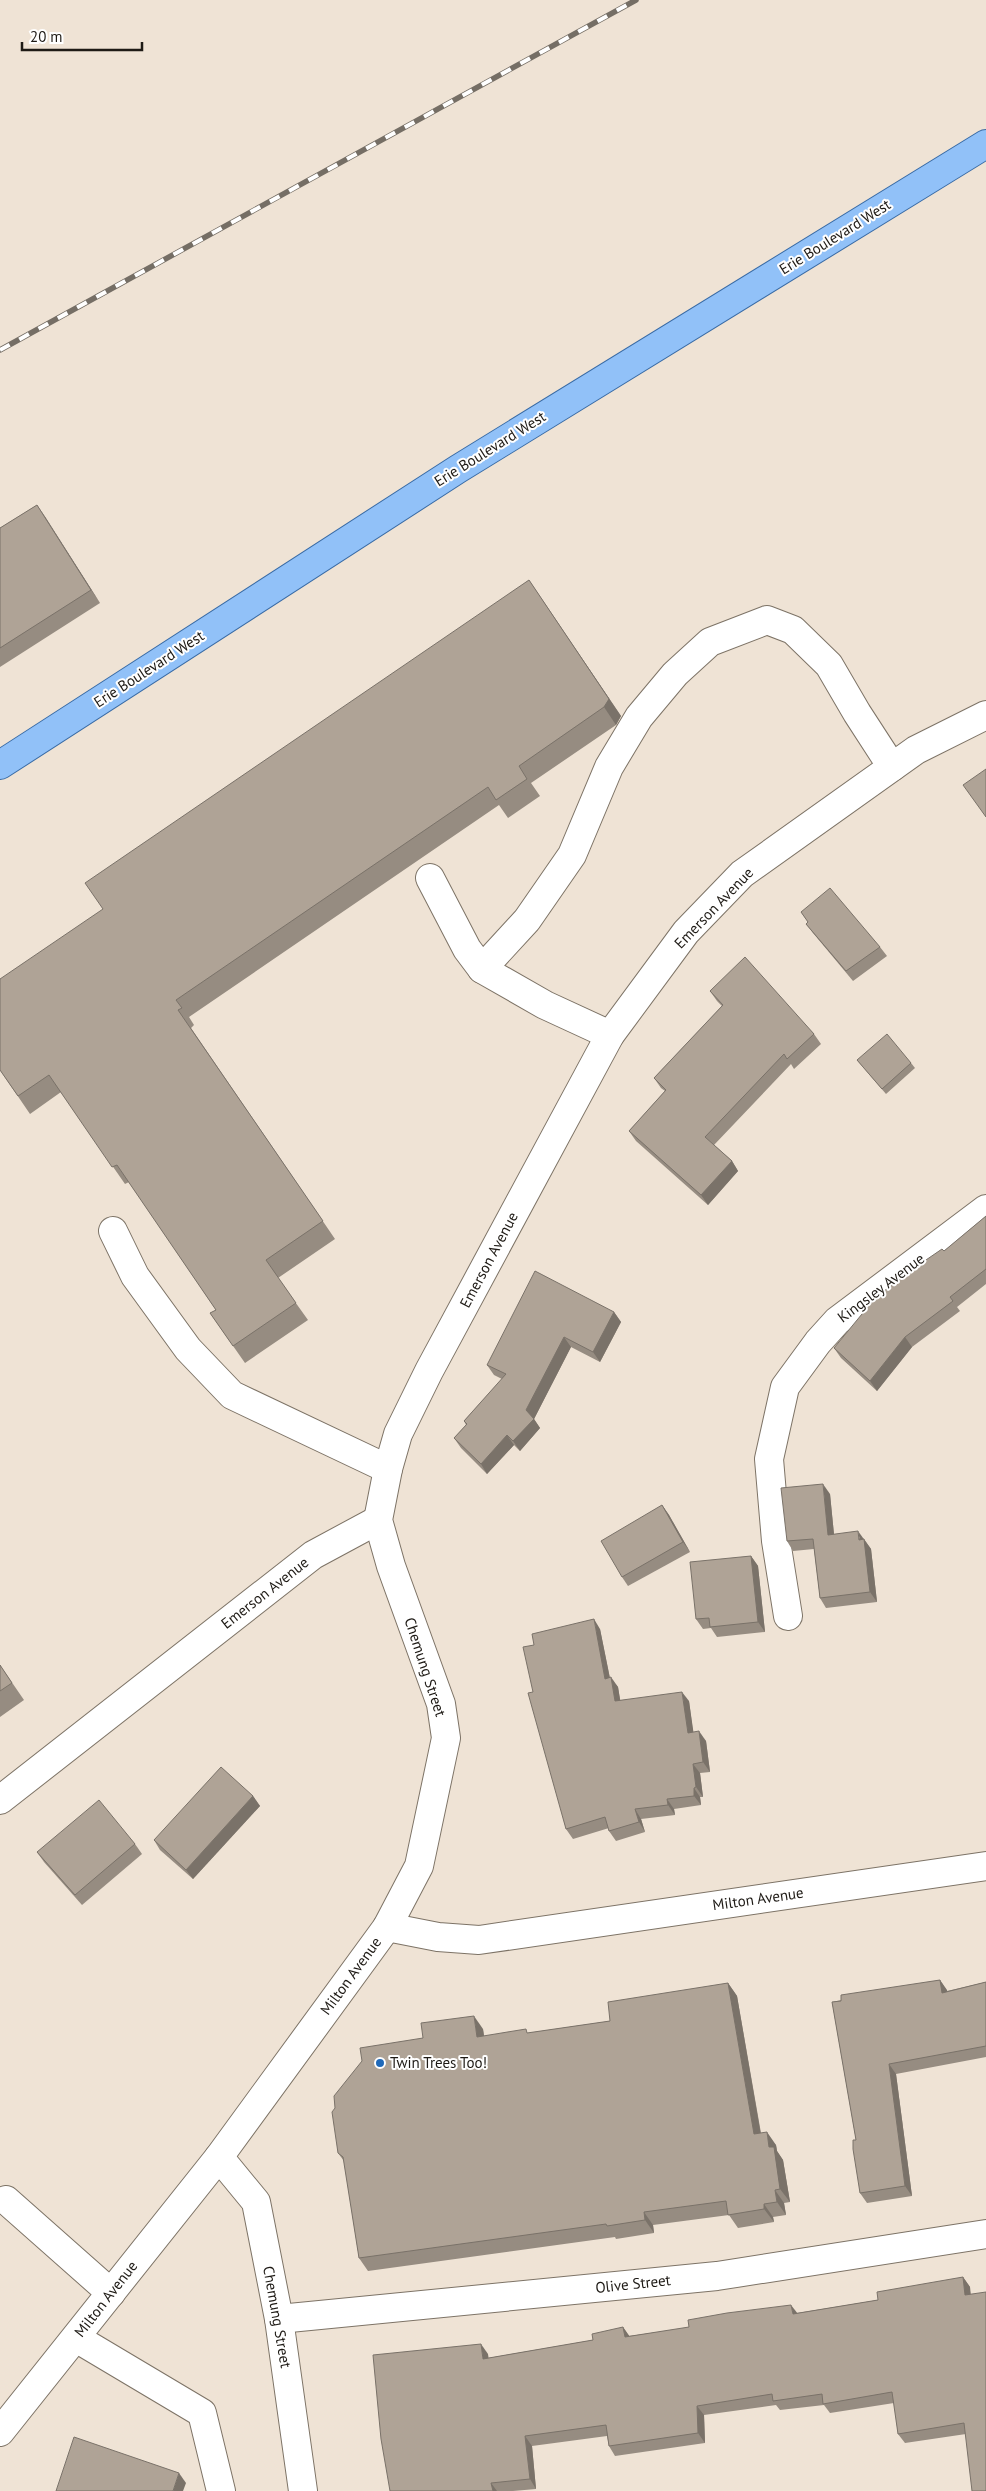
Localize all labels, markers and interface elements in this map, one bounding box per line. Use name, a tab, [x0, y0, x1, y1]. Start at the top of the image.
scale bar	[22, 20, 142, 52]
text: 20 m	[30, 27, 63, 46]
street label: Erie Boulevard West	[776, 195, 894, 278]
street label: Erie Boulevard West	[431, 407, 549, 490]
street label: Erie Boulevard West	[90, 626, 207, 711]
street label: Emerson Avenue	[670, 863, 757, 952]
street label: Emerson Avenue	[455, 1209, 522, 1311]
street label: Kingsley Avenue	[833, 1249, 928, 1327]
street label: Emerson Avenue	[217, 1553, 312, 1633]
street label: Chemung Street	[400, 1615, 450, 1719]
street label: Milton Avenue	[711, 1883, 805, 1914]
street label: Milton Avenue	[316, 1933, 385, 2018]
place label: Twin Trees Too!	[390, 2053, 487, 2072]
marker: Twin Trees Too!	[374, 2057, 386, 2069]
street label: Milton Avenue	[70, 2257, 141, 2341]
street label: Chemung Street	[259, 2264, 296, 2369]
street label: Olive Street	[594, 2270, 672, 2297]

